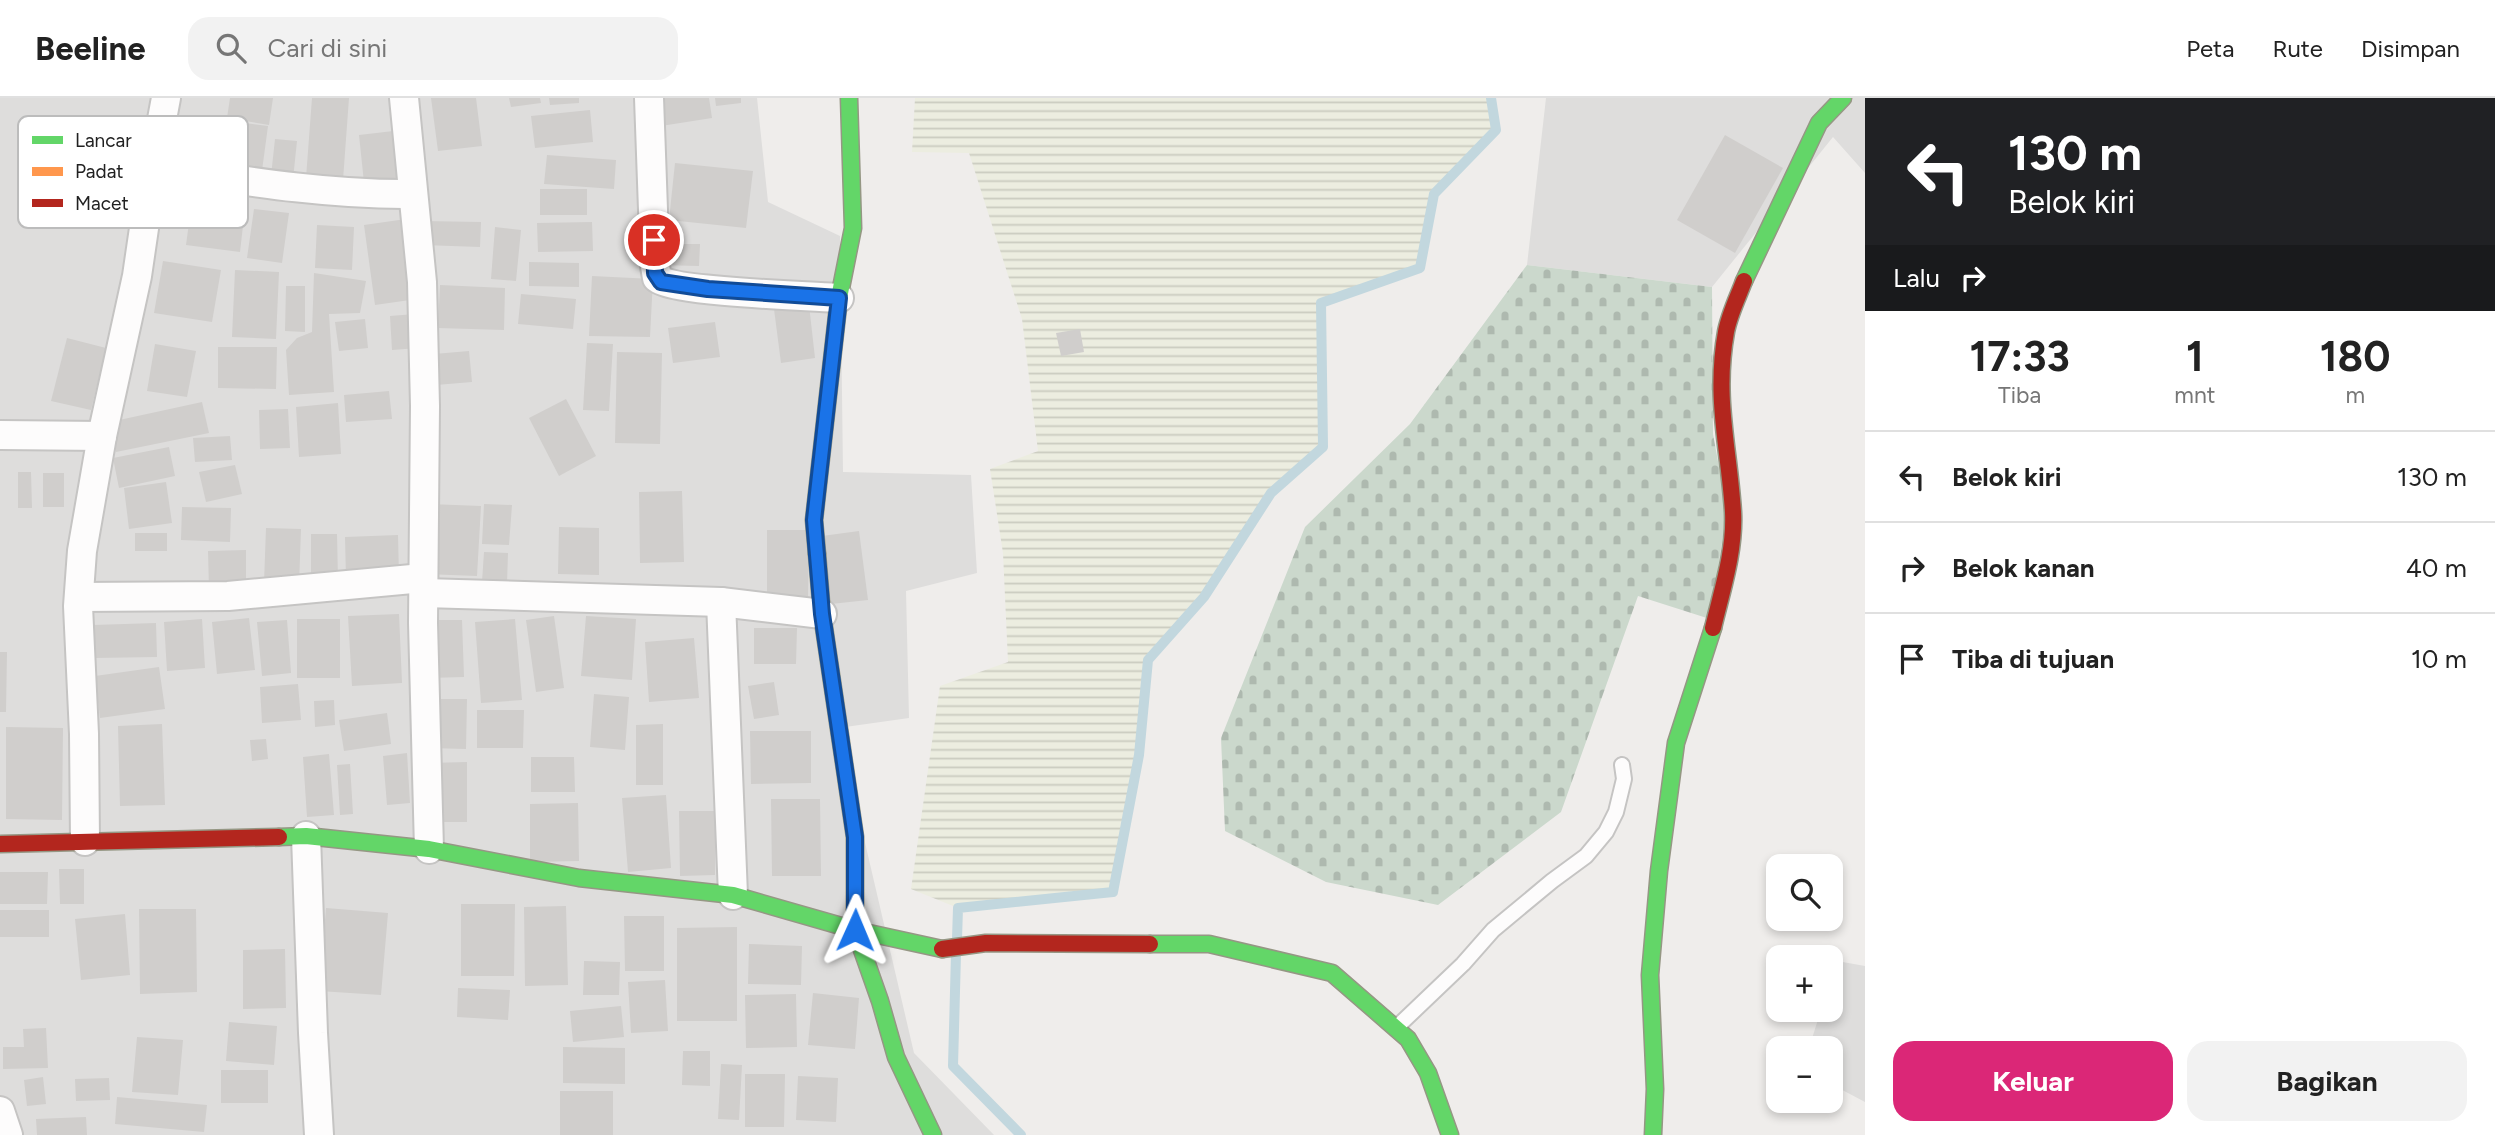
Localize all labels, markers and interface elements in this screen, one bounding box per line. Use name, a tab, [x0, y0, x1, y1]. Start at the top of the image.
search box	[188, 17, 678, 80]
text: Beeline	[35, 29, 146, 68]
icon: search	[212, 29, 250, 67]
text: Cari di sini	[268, 32, 387, 64]
text: Peta	[2186, 34, 2234, 63]
text: Rute	[2272, 34, 2323, 63]
text: Disimpan	[2361, 34, 2460, 63]
legend	[18, 116, 248, 228]
text: 130 m	[2008, 123, 2142, 182]
icon: left	[1893, 126, 1984, 217]
text: Lancar	[75, 129, 132, 152]
text: Padat	[75, 160, 124, 183]
text: Belok kiri	[2008, 183, 2135, 221]
text: Macet	[75, 192, 129, 215]
pin	[624, 210, 684, 270]
icon: arrive	[635, 221, 673, 259]
icon: right	[1954, 259, 1992, 297]
text: Lalu	[1893, 262, 1940, 294]
text: 17:33	[1969, 331, 2070, 382]
text: 1	[2186, 331, 2204, 382]
text: 180	[2320, 331, 2391, 382]
text: Tiba	[1998, 381, 2041, 409]
text: mnt	[2174, 381, 2215, 409]
text: m	[2345, 381, 2365, 409]
icon: left	[1893, 458, 1931, 496]
text: Belok kiri	[1952, 461, 2061, 493]
text: 130 m	[2397, 461, 2467, 493]
icon: right	[1893, 549, 1931, 587]
text: Belok kanan	[1952, 552, 2095, 584]
text: 40 m	[2406, 552, 2467, 584]
icon: arrive	[1893, 640, 1931, 678]
text: Tiba di tujuan	[1952, 643, 2114, 675]
text: 10 m	[2411, 643, 2467, 675]
map controls	[1766, 854, 1843, 1113]
button: search	[1766, 854, 1843, 931]
position arrow	[818, 893, 892, 967]
button: +	[1766, 945, 1843, 1022]
button: −	[1766, 1036, 1843, 1113]
button: Keluar	[1893, 1041, 2173, 1121]
button: Bagikan	[2187, 1041, 2467, 1121]

